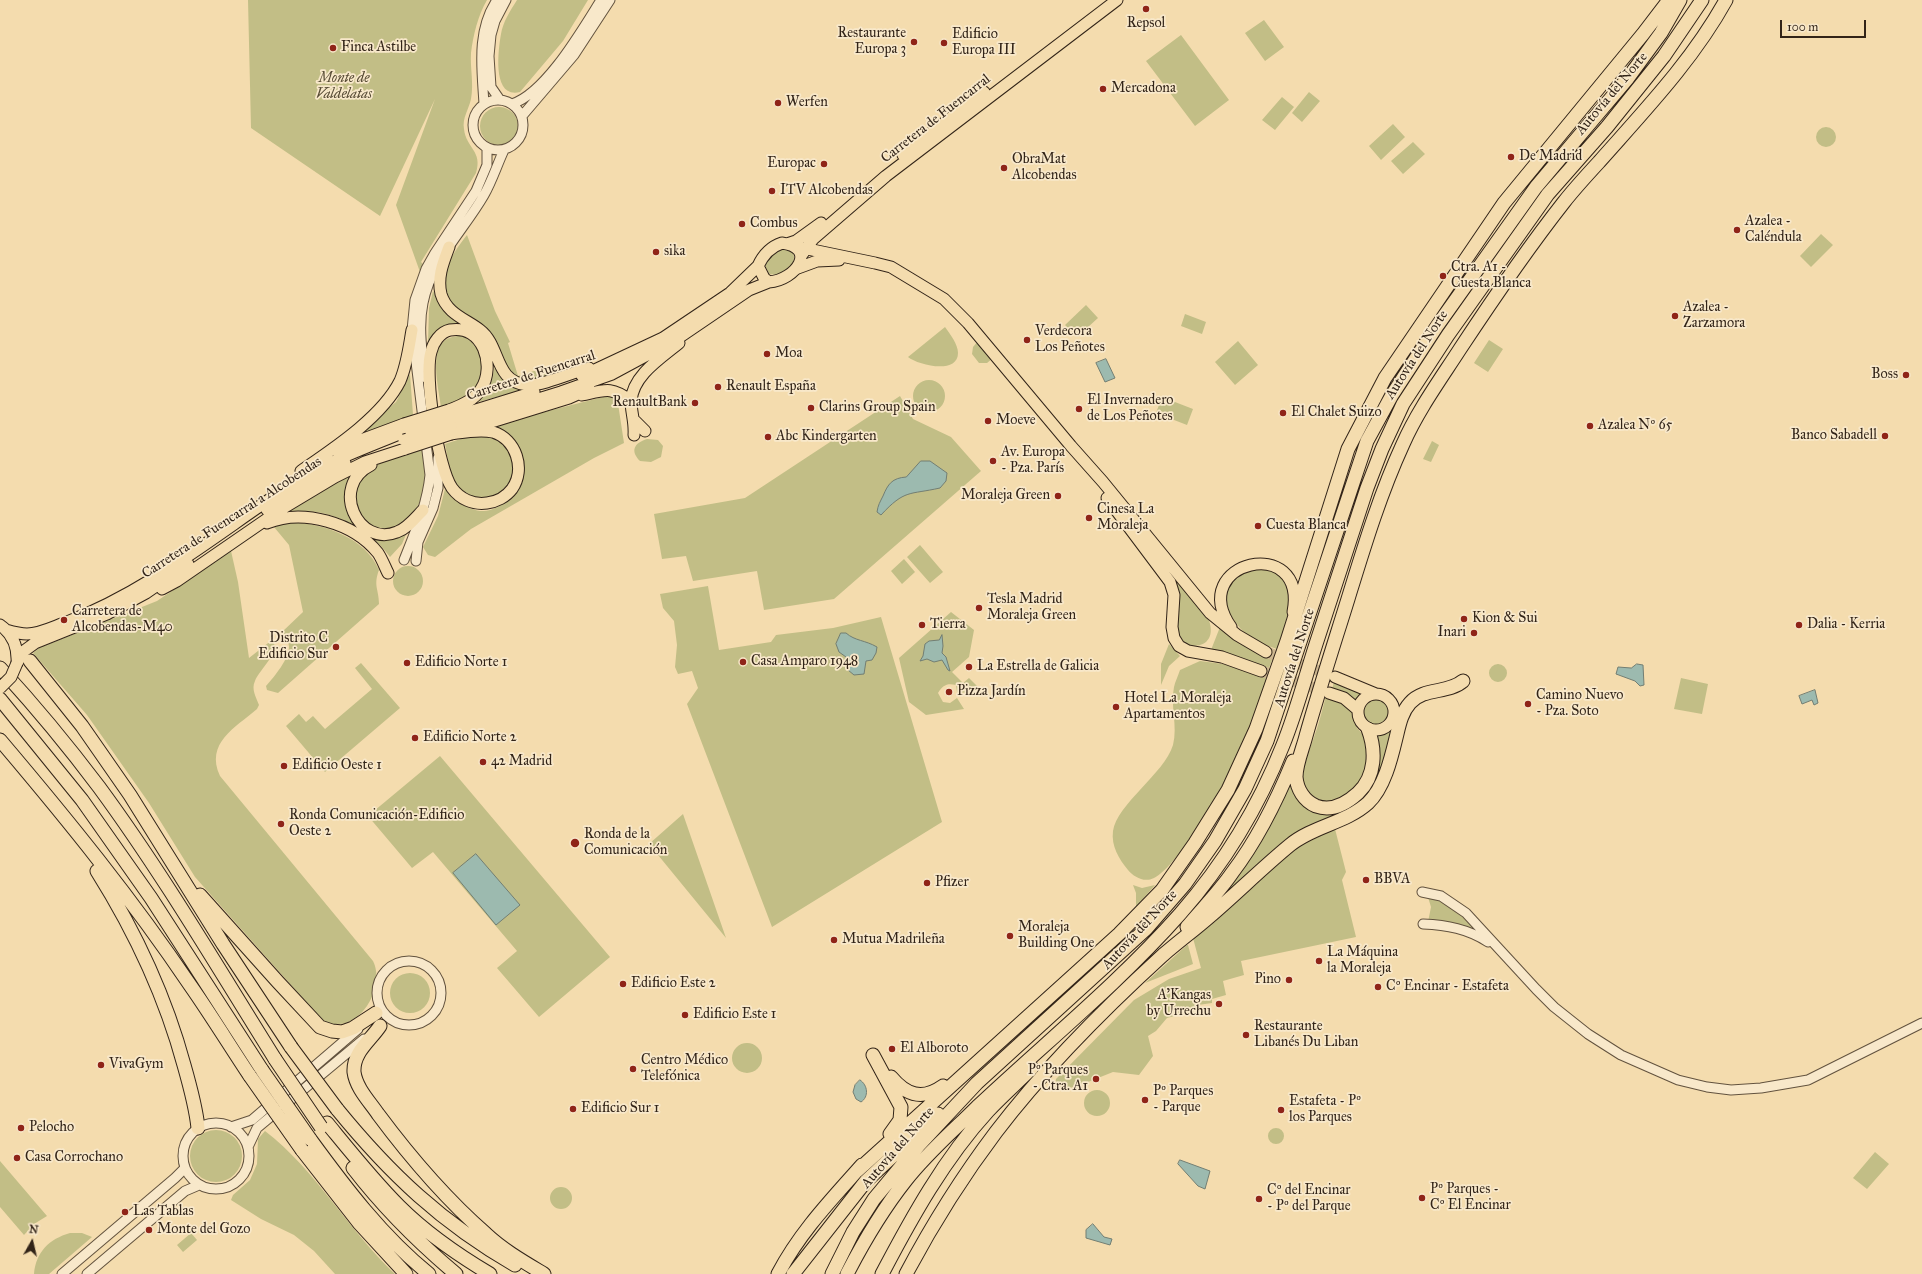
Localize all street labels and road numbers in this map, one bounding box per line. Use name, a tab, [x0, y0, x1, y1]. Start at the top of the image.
street label: Autovía del Norte	[1573, 49, 1651, 139]
street label: Carretera de Fuencarral	[878, 71, 994, 167]
street label: Autovía del Norte	[1382, 307, 1452, 403]
street label: Carretera de Fuencarral	[464, 347, 598, 405]
street label: Carretera de Fuencarral a Alcobendas	[139, 454, 325, 582]
street label: Autovía del Norte	[1271, 607, 1319, 709]
street label: Autovía del Norte	[1099, 887, 1181, 973]
street label: Autovía del Norte	[858, 1104, 938, 1192]

